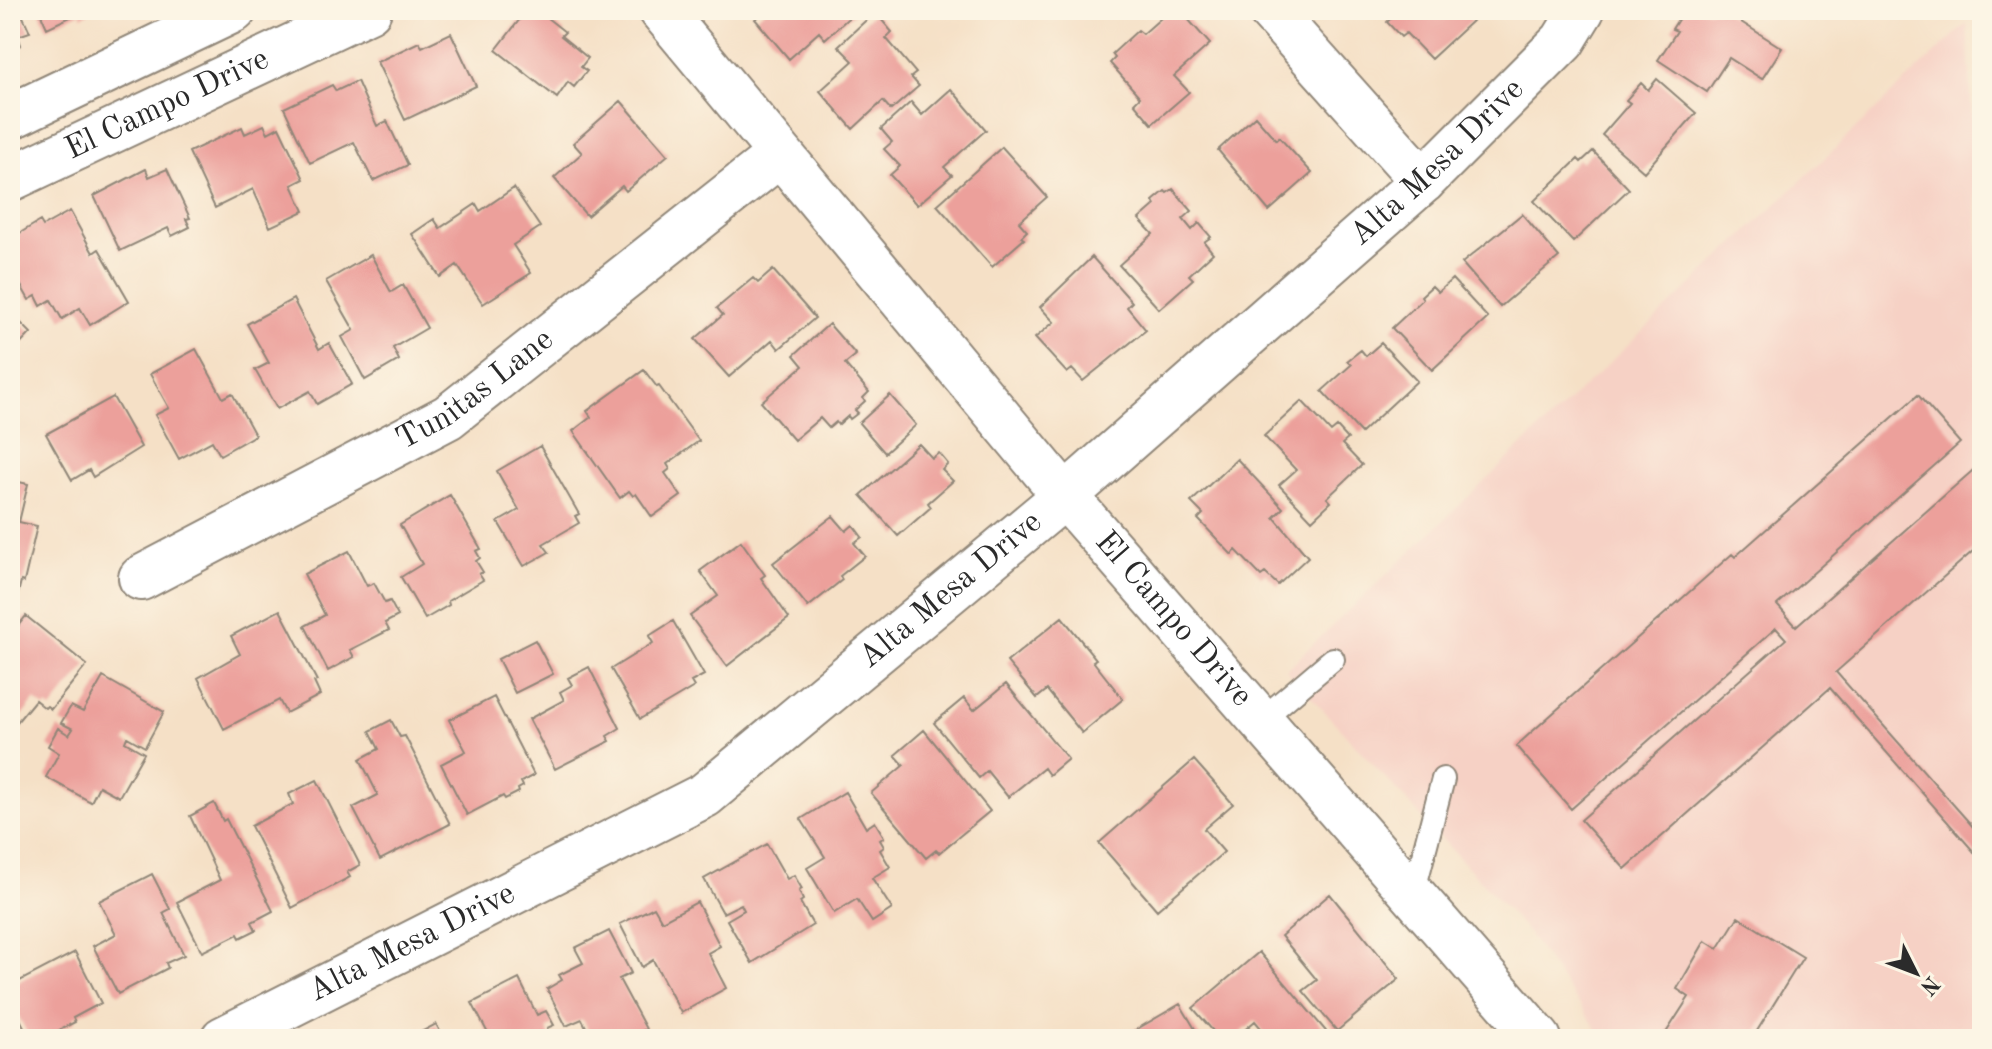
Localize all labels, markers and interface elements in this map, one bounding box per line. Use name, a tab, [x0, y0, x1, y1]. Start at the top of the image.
street label: El Campo Drive	[61, 43, 274, 166]
street label: Alta Mesa Drive	[1345, 73, 1531, 253]
street label: Tunitas Lane	[392, 324, 560, 457]
street label: Alta Mesa Drive	[854, 506, 1048, 675]
street label: El Campo Drive	[1088, 526, 1257, 713]
street label: Alta Mesa Drive	[304, 878, 520, 1009]
north arrow	[1876, 933, 1956, 1013]
text: N	[1915, 971, 1943, 999]

